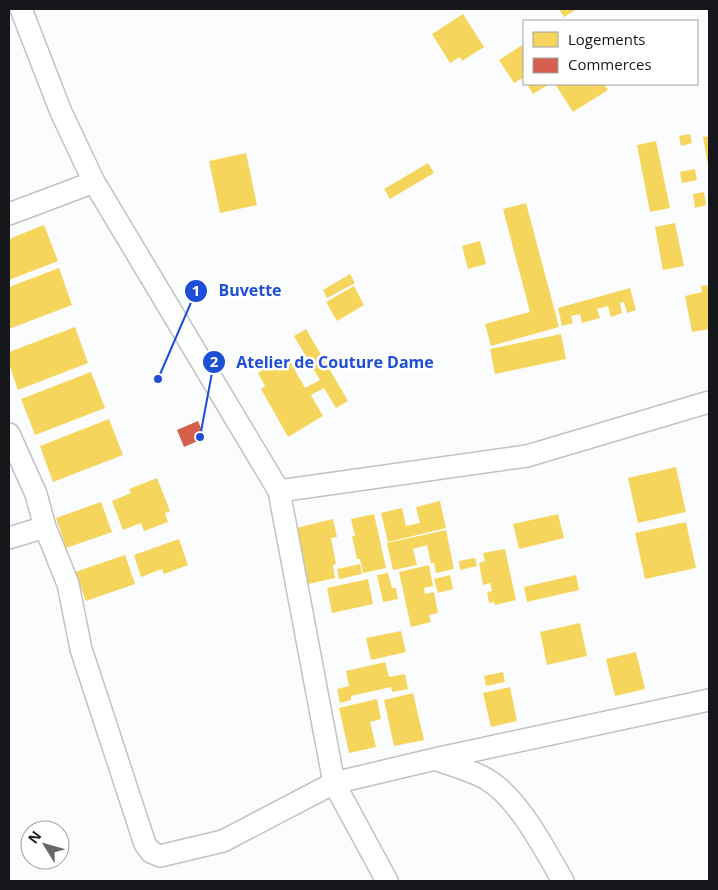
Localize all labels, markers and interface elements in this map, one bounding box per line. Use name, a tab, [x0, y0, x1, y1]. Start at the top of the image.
legend	[523, 20, 698, 85]
text: Logements	[568, 29, 645, 49]
text: Commerces	[568, 54, 652, 74]
callout: Buvette	[184, 275, 292, 306]
text: Buvette	[218, 279, 282, 301]
text: 1	[192, 280, 200, 300]
callout: Atelier de Couture Dame	[202, 347, 444, 378]
text: 2	[210, 351, 219, 371]
text: Atelier de Couture Dame	[236, 351, 434, 373]
north arrow	[20, 820, 70, 870]
text: N	[23, 827, 45, 847]

